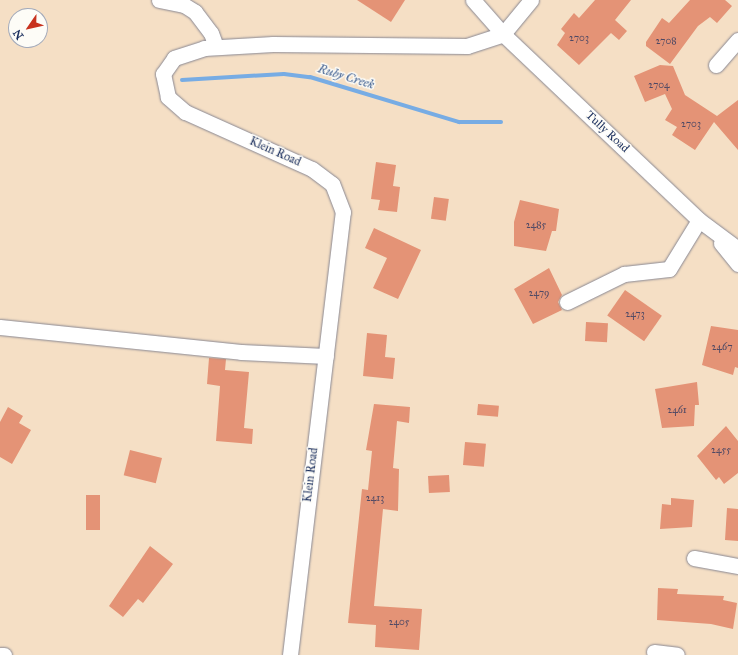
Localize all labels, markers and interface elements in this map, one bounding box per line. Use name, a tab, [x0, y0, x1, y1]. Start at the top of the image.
north arrow	[8, 8, 48, 48]
text: N	[10, 27, 26, 42]
house number: 2703	[569, 33, 589, 45]
house number: 2708	[655, 36, 677, 48]
water label: Ruby Creek	[316, 61, 376, 93]
house number: 2704	[648, 80, 670, 92]
street label: Tully Road	[582, 108, 632, 156]
house number: 2703	[681, 119, 701, 131]
street label: Klein Road	[247, 134, 303, 170]
house number: 2485	[526, 220, 546, 232]
house number: 2479	[529, 288, 549, 300]
house number: 2473	[625, 309, 645, 321]
house number: 2467	[712, 342, 732, 354]
house number: 2461	[667, 405, 687, 417]
house number: 2455	[711, 445, 731, 457]
street label: Klein Road	[301, 447, 321, 503]
house number: 2413	[366, 493, 384, 505]
house number: 2405	[389, 617, 409, 629]

